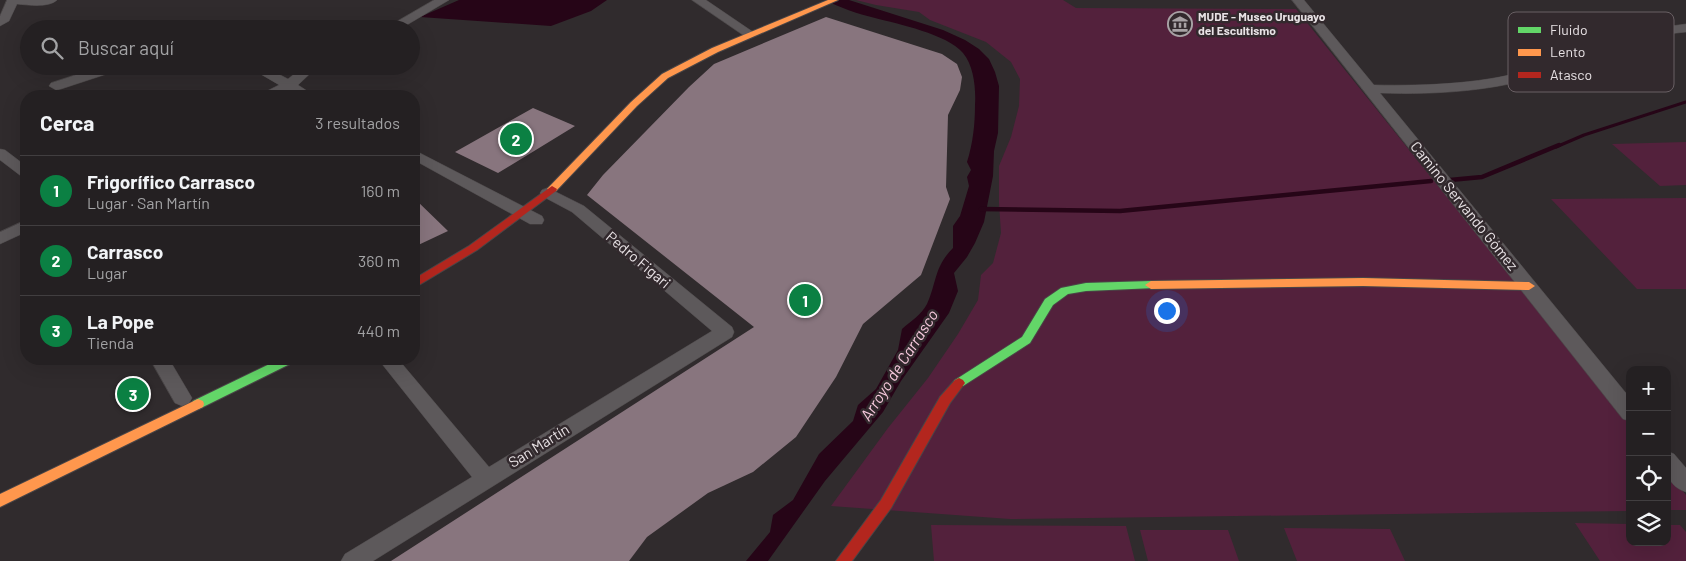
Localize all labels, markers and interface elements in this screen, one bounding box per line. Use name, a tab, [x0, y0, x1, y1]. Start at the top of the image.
place label: MUDE - Museo Uruguayo del Escultismo	[1198, 9, 1326, 37]
museum icon: MUDE - Museo Uruguayo del Escultismo	[1167, 11, 1193, 37]
legend	[1508, 12, 1674, 92]
search box	[20, 20, 420, 75]
text: Fluido	[1550, 21, 1588, 38]
icon: search	[38, 34, 66, 62]
text: Buscar aquí	[78, 36, 174, 59]
text: Lento	[1550, 43, 1585, 60]
text: Atasco	[1550, 66, 1592, 83]
text: Cerca	[40, 110, 94, 135]
text: 3 resultados	[315, 113, 400, 132]
pin: 2	[500, 120, 532, 158]
street label: Camino Servando Gómez	[1407, 137, 1523, 274]
text: Frigorífico Carrasco	[87, 170, 255, 193]
text: 1	[53, 181, 59, 200]
text: 160 m	[361, 181, 400, 200]
text: Lugar · San Martín	[87, 193, 210, 212]
street label: Pedro Figari	[603, 227, 675, 291]
text: Carrasco	[87, 240, 163, 263]
text: 2	[52, 251, 60, 270]
text: 360 m	[358, 251, 400, 270]
text: Lugar	[87, 263, 127, 282]
pin: 1	[789, 281, 821, 319]
your location	[1154, 298, 1180, 324]
water label: Arroyo de Carrasco	[856, 306, 941, 424]
text: La Pope	[87, 310, 154, 333]
text: 3	[52, 321, 60, 340]
text: 440 m	[357, 321, 400, 340]
text: Tienda	[87, 333, 134, 352]
map controls	[1626, 366, 1671, 546]
button: +	[1626, 366, 1671, 411]
pin: 3	[117, 375, 149, 413]
button: −	[1626, 411, 1671, 456]
street label: San Martín	[505, 419, 572, 471]
button: locate	[1626, 456, 1671, 501]
button: layers	[1626, 501, 1671, 546]

